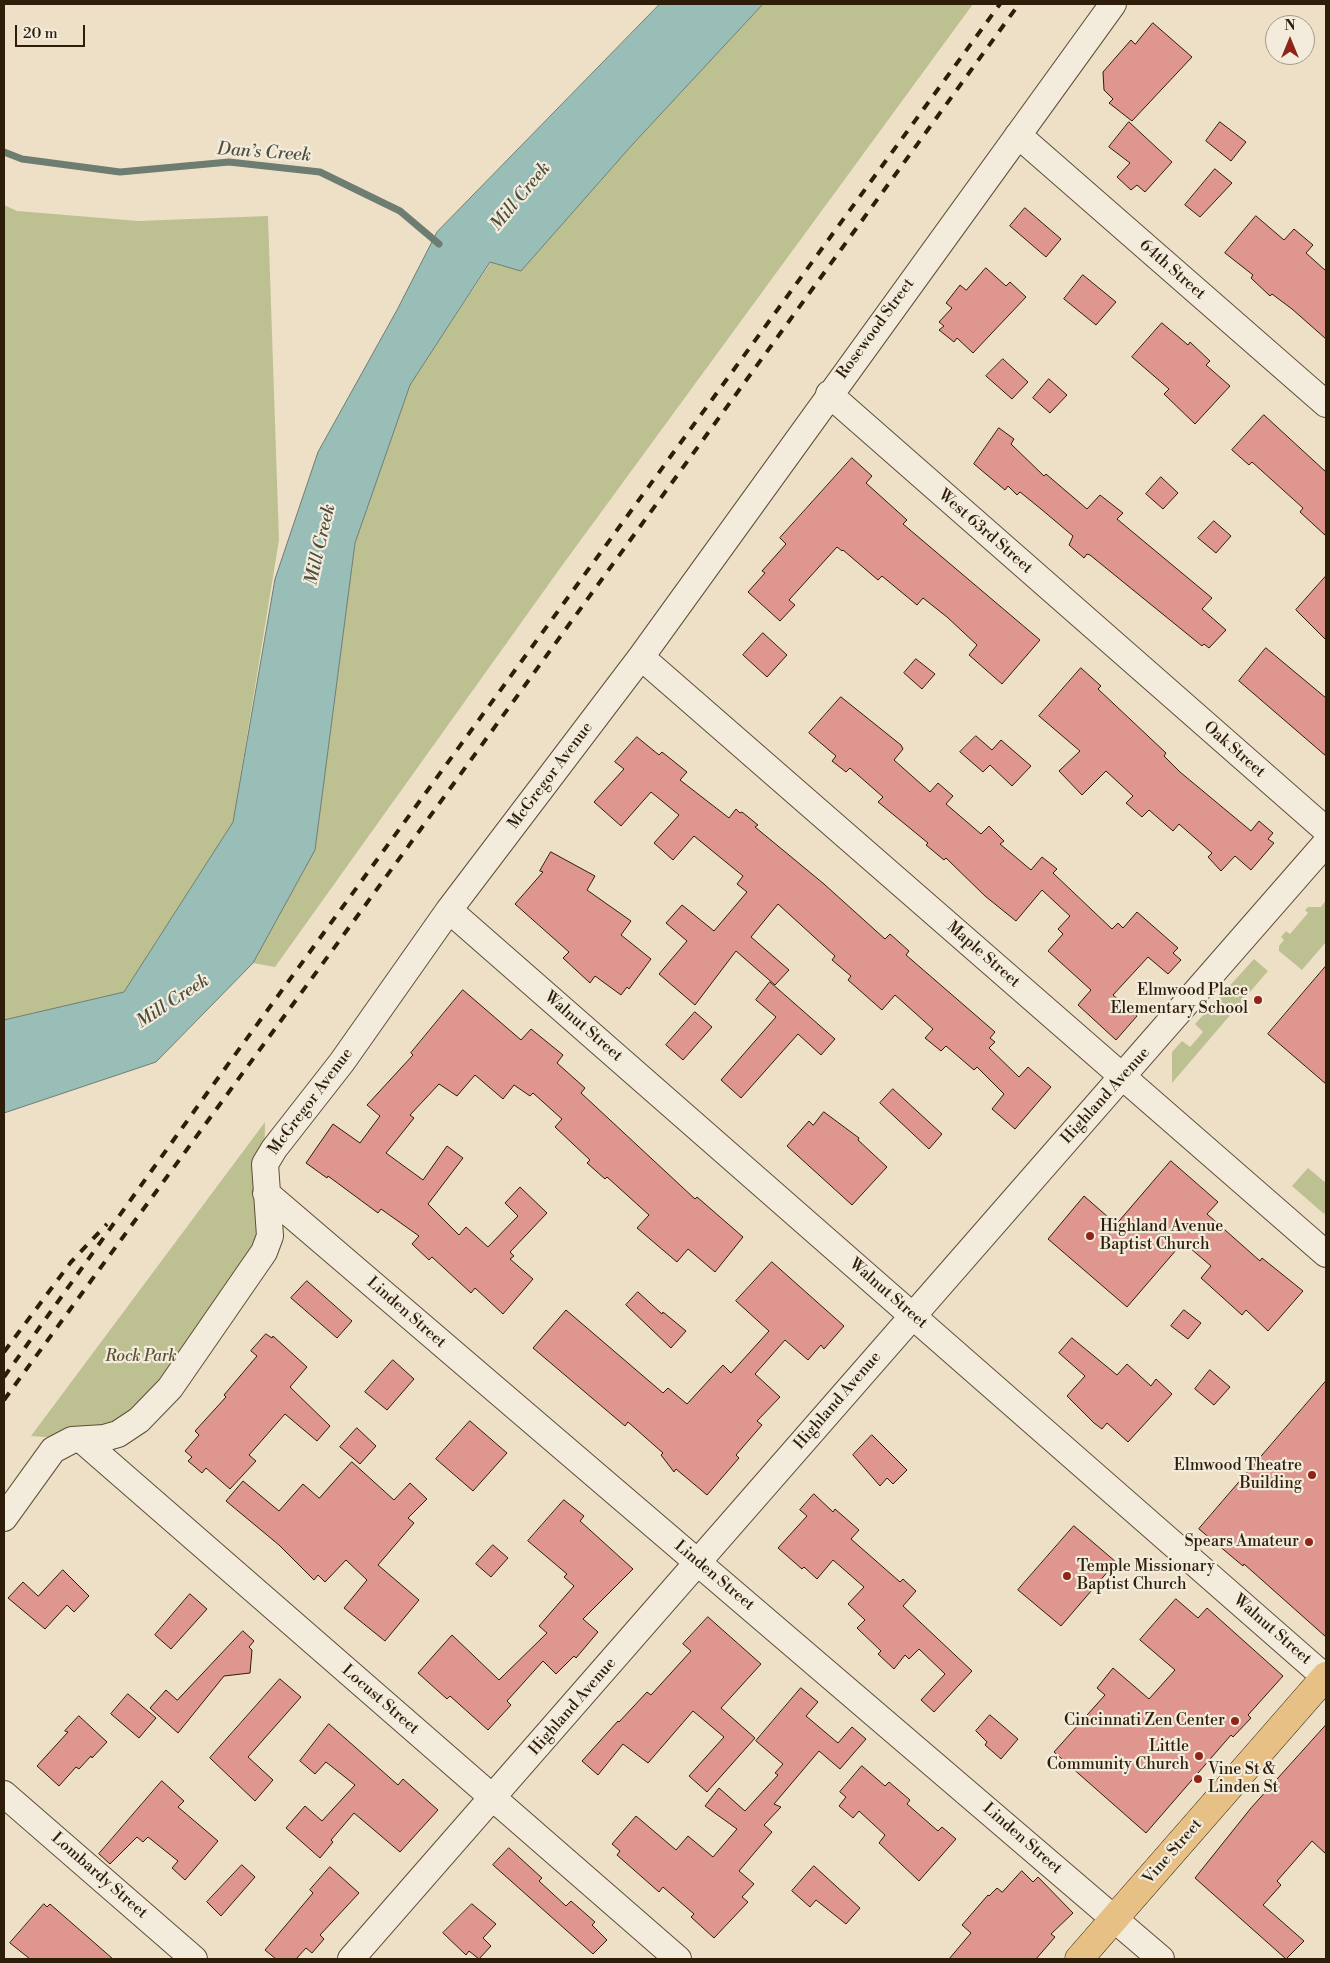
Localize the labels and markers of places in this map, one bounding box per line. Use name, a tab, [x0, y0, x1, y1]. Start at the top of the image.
place label: Elmwood Place Elementary School	[1111, 981, 1248, 1019]
marker: Elmwood Place Elementary School	[1252, 994, 1264, 1006]
place label: Highland Avenue Baptist Church	[1100, 1217, 1223, 1255]
marker: Highland Avenue Baptist Church	[1084, 1230, 1096, 1242]
place label: Elmwood Theatre Building	[1174, 1456, 1302, 1494]
marker: Elmwood Theatre Building	[1306, 1469, 1318, 1481]
place label: Spears Amateur	[1184, 1532, 1299, 1552]
marker: Spears Amateur	[1303, 1536, 1315, 1548]
place label: Temple Missionary Baptist Church	[1077, 1557, 1215, 1595]
marker: Temple Missionary Baptist Church	[1061, 1570, 1073, 1582]
place label: Cincinnati Zen Center	[1064, 1711, 1225, 1731]
marker: Cincinnati Zen Center	[1229, 1715, 1241, 1727]
place label: Little Community Church	[1047, 1737, 1189, 1775]
marker: Little Community Church	[1193, 1750, 1205, 1762]
place label: Vine St & Linden St	[1208, 1760, 1278, 1798]
marker: Vine St & Linden St	[1192, 1773, 1204, 1785]

